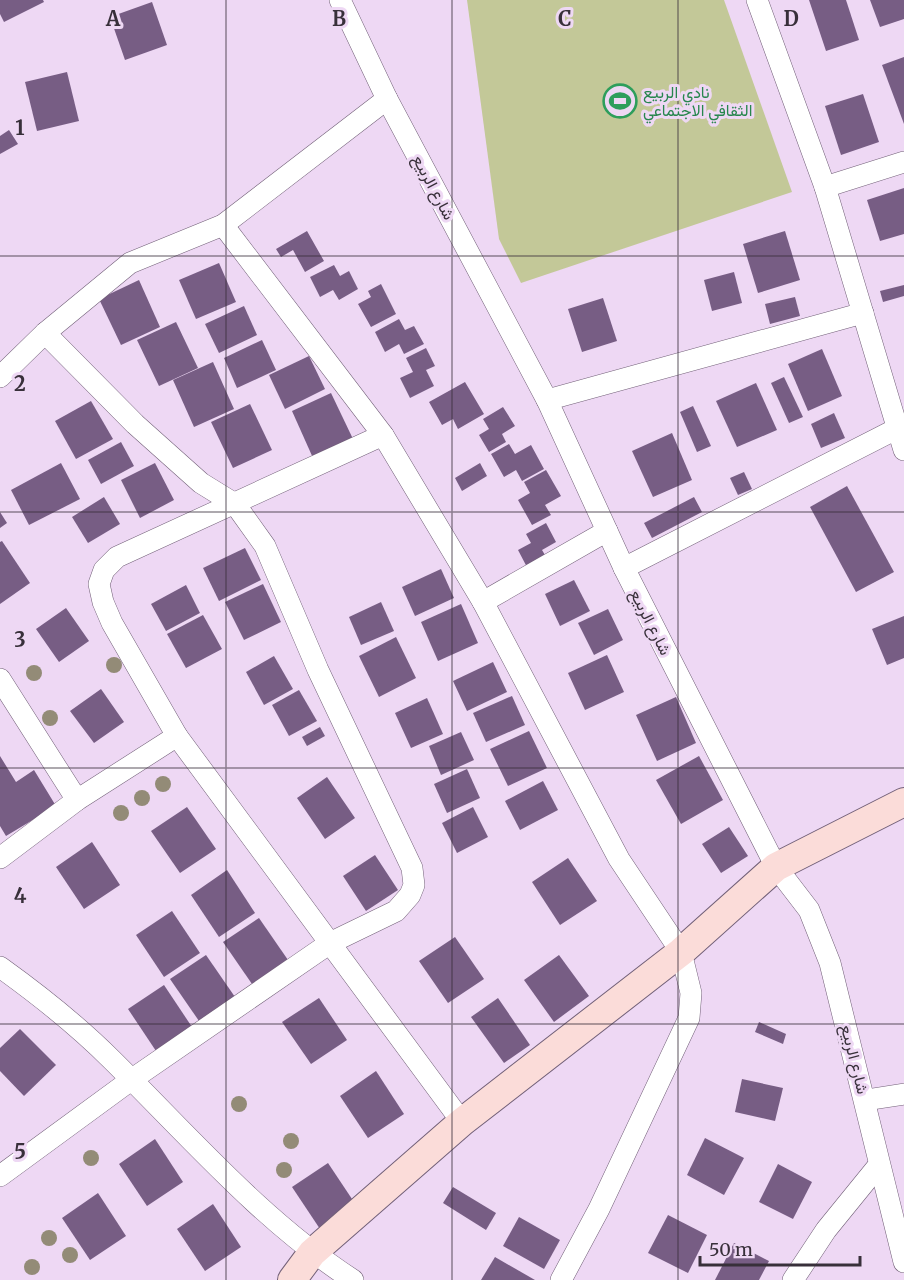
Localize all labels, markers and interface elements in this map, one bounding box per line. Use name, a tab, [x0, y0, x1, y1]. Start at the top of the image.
text: A	[105, 6, 121, 31]
text: B	[332, 6, 346, 31]
text: C	[558, 6, 572, 31]
text: D	[783, 6, 799, 31]
place label: نادي الربيع الثقافي الاجتماعي	[643, 82, 752, 124]
sports icon: نادي الربيع الثقافي الاجتماعي	[602, 83, 638, 119]
text: 1	[15, 115, 25, 140]
street label: شارع الربيع	[407, 151, 460, 224]
text: 2	[14, 371, 26, 396]
street label: شارع الربيع	[624, 586, 676, 659]
text: 3	[14, 627, 26, 652]
text: 4	[14, 883, 27, 908]
street label: شارع الربيع	[835, 1022, 873, 1096]
text: 5	[14, 1139, 26, 1164]
scale bar	[700, 1229, 860, 1267]
text: 50 m	[709, 1238, 753, 1261]

